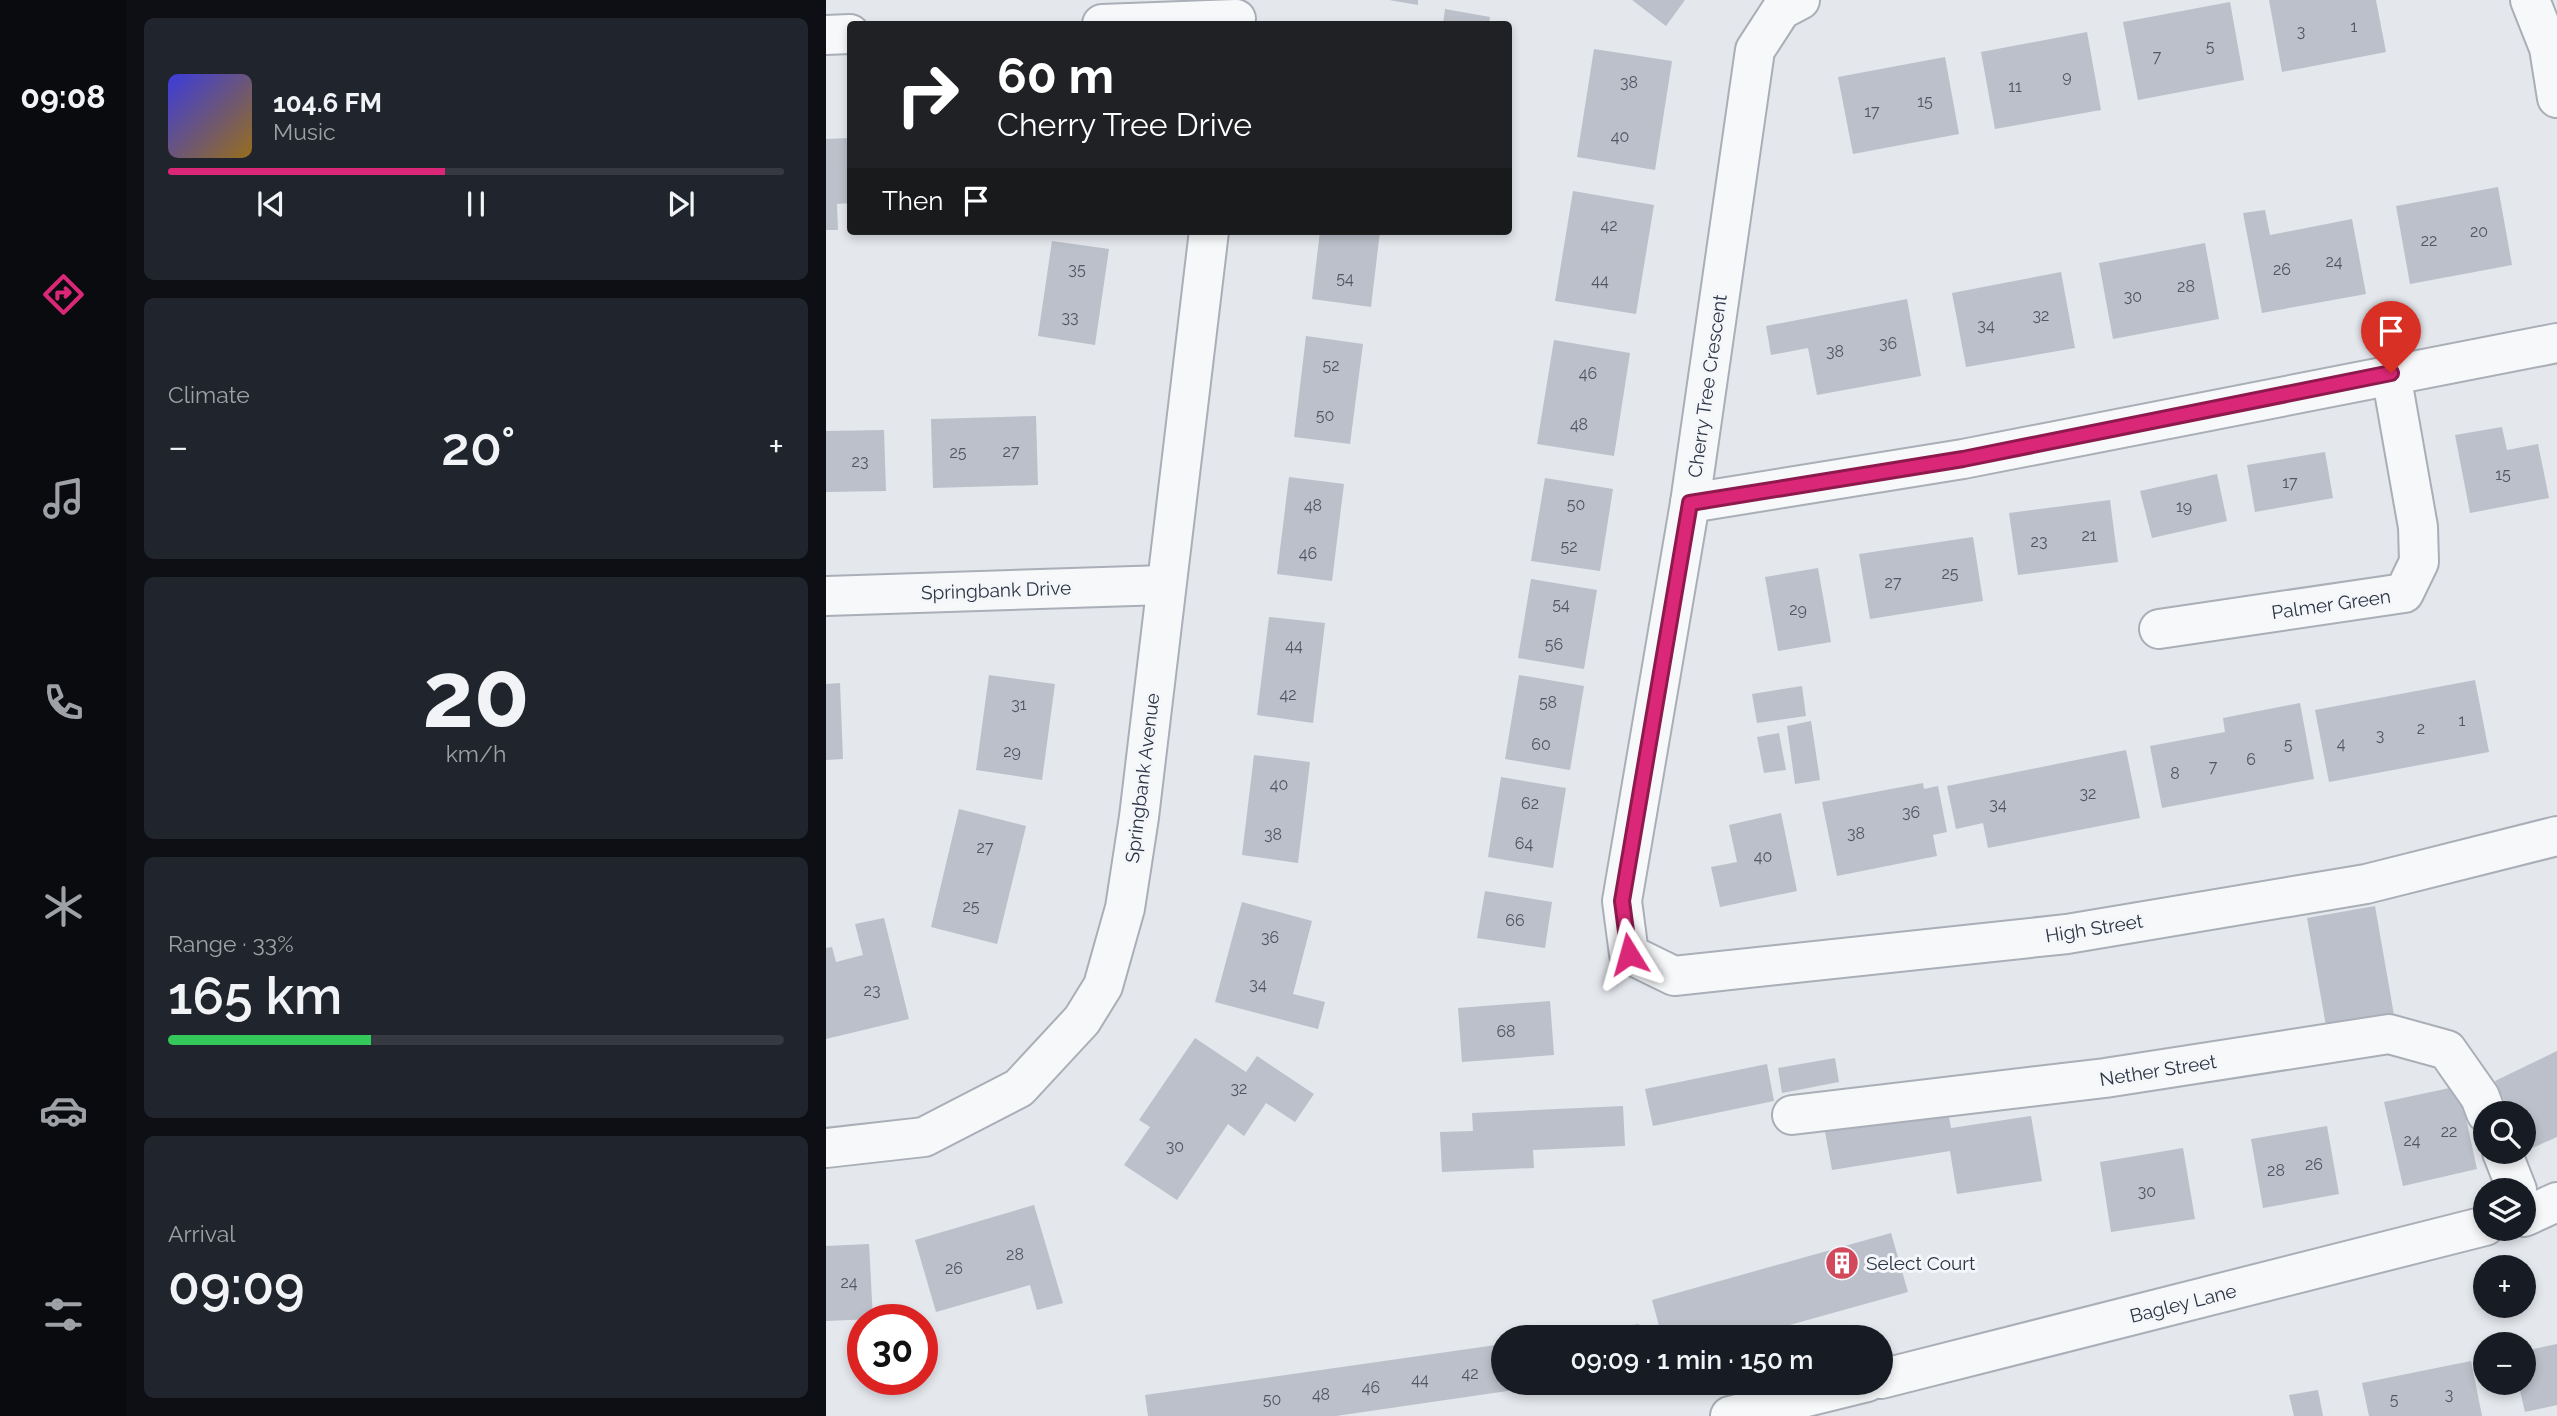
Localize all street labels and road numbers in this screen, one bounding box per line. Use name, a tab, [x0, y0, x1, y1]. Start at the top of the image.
street label: Cherry Tree Crescent	[1683, 292, 1731, 479]
street label: Springbank Drive	[921, 576, 1071, 604]
street label: Palmer Green	[2270, 585, 2392, 623]
street label: Springbank Avenue	[1121, 692, 1163, 864]
street label: High Street	[2044, 909, 2145, 947]
street label: Nether Street	[2098, 1050, 2219, 1090]
street label: Bagley Lane	[2127, 1279, 2239, 1327]

